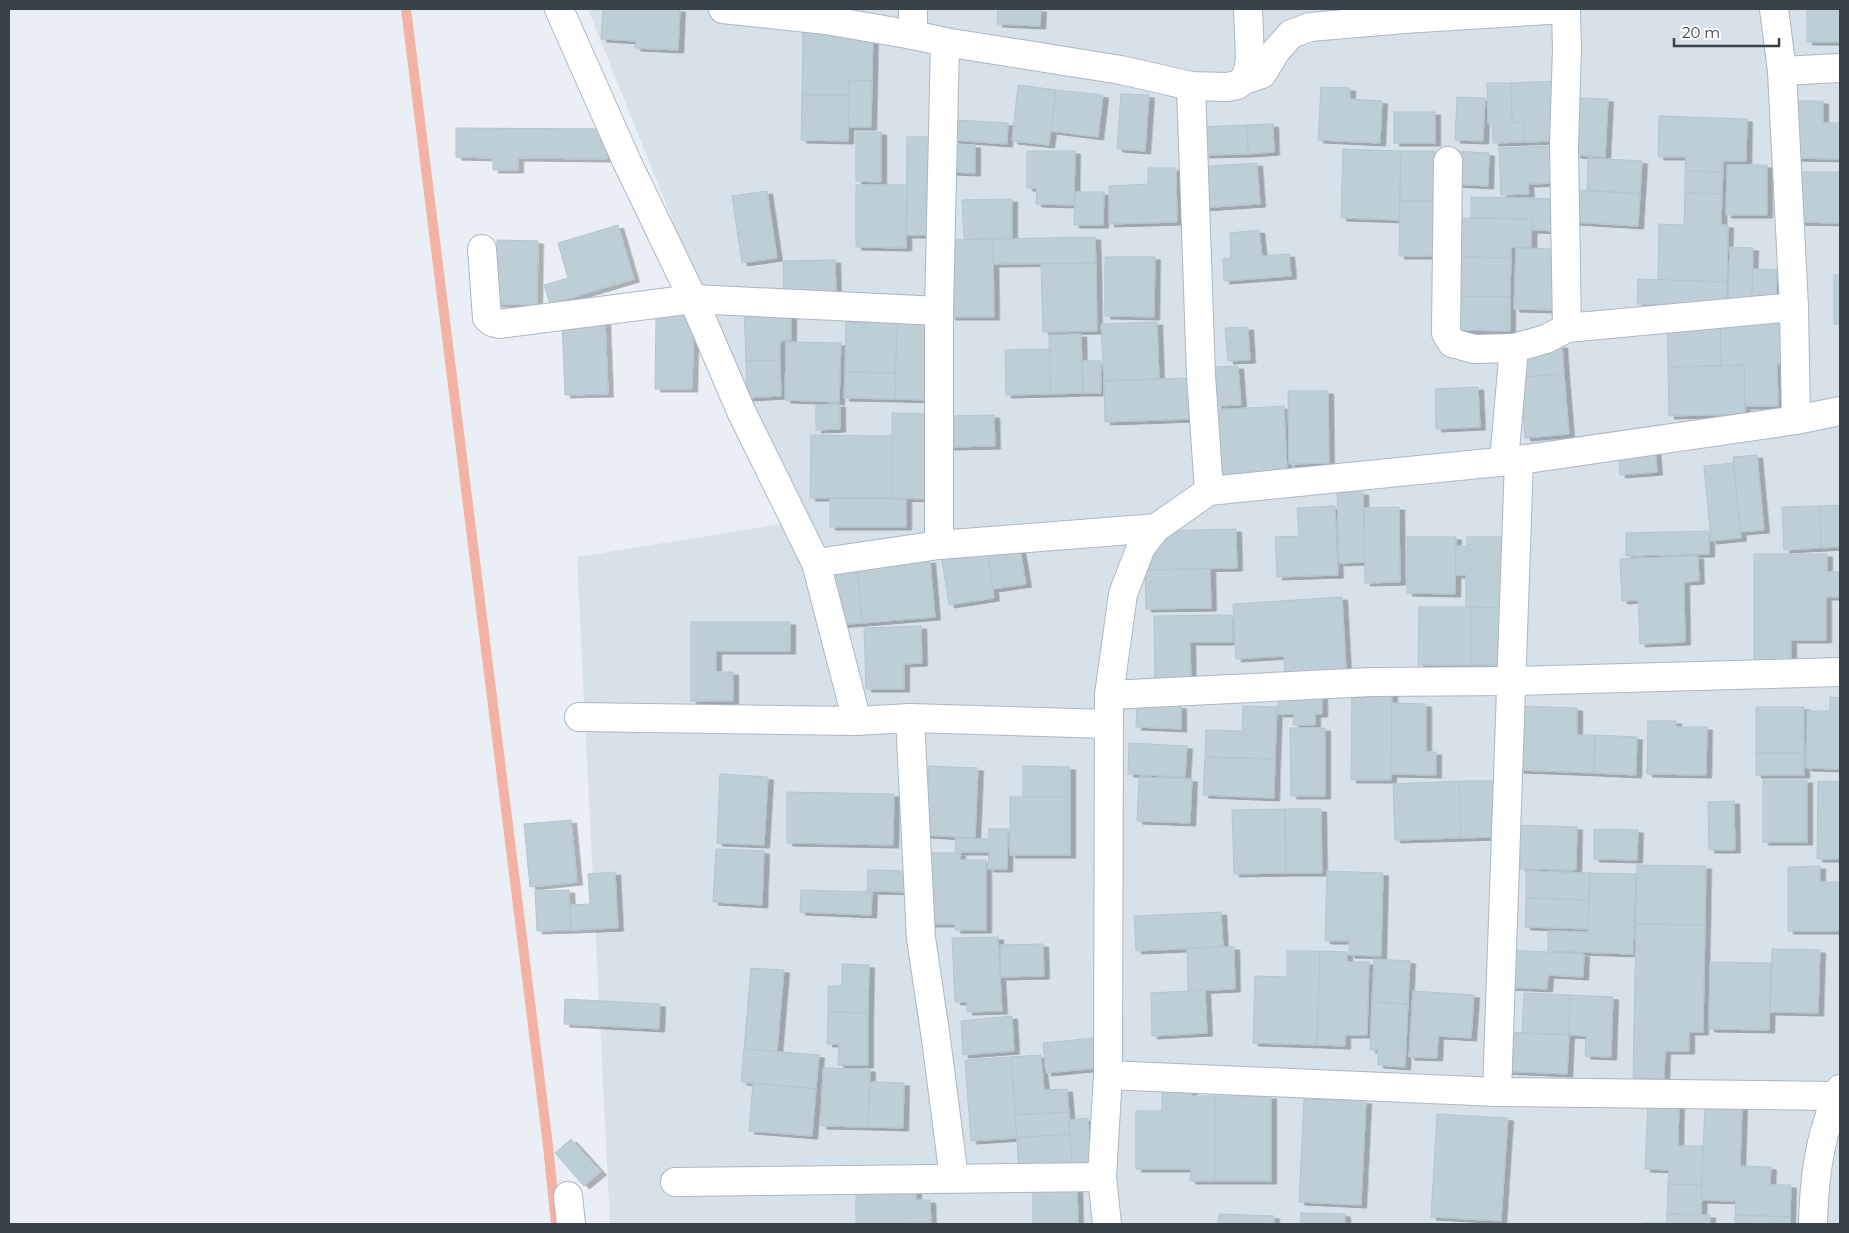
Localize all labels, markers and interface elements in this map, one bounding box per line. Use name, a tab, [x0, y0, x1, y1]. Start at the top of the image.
scale bar	[1674, 15, 1779, 47]
text: 20 m	[1682, 23, 1720, 42]

